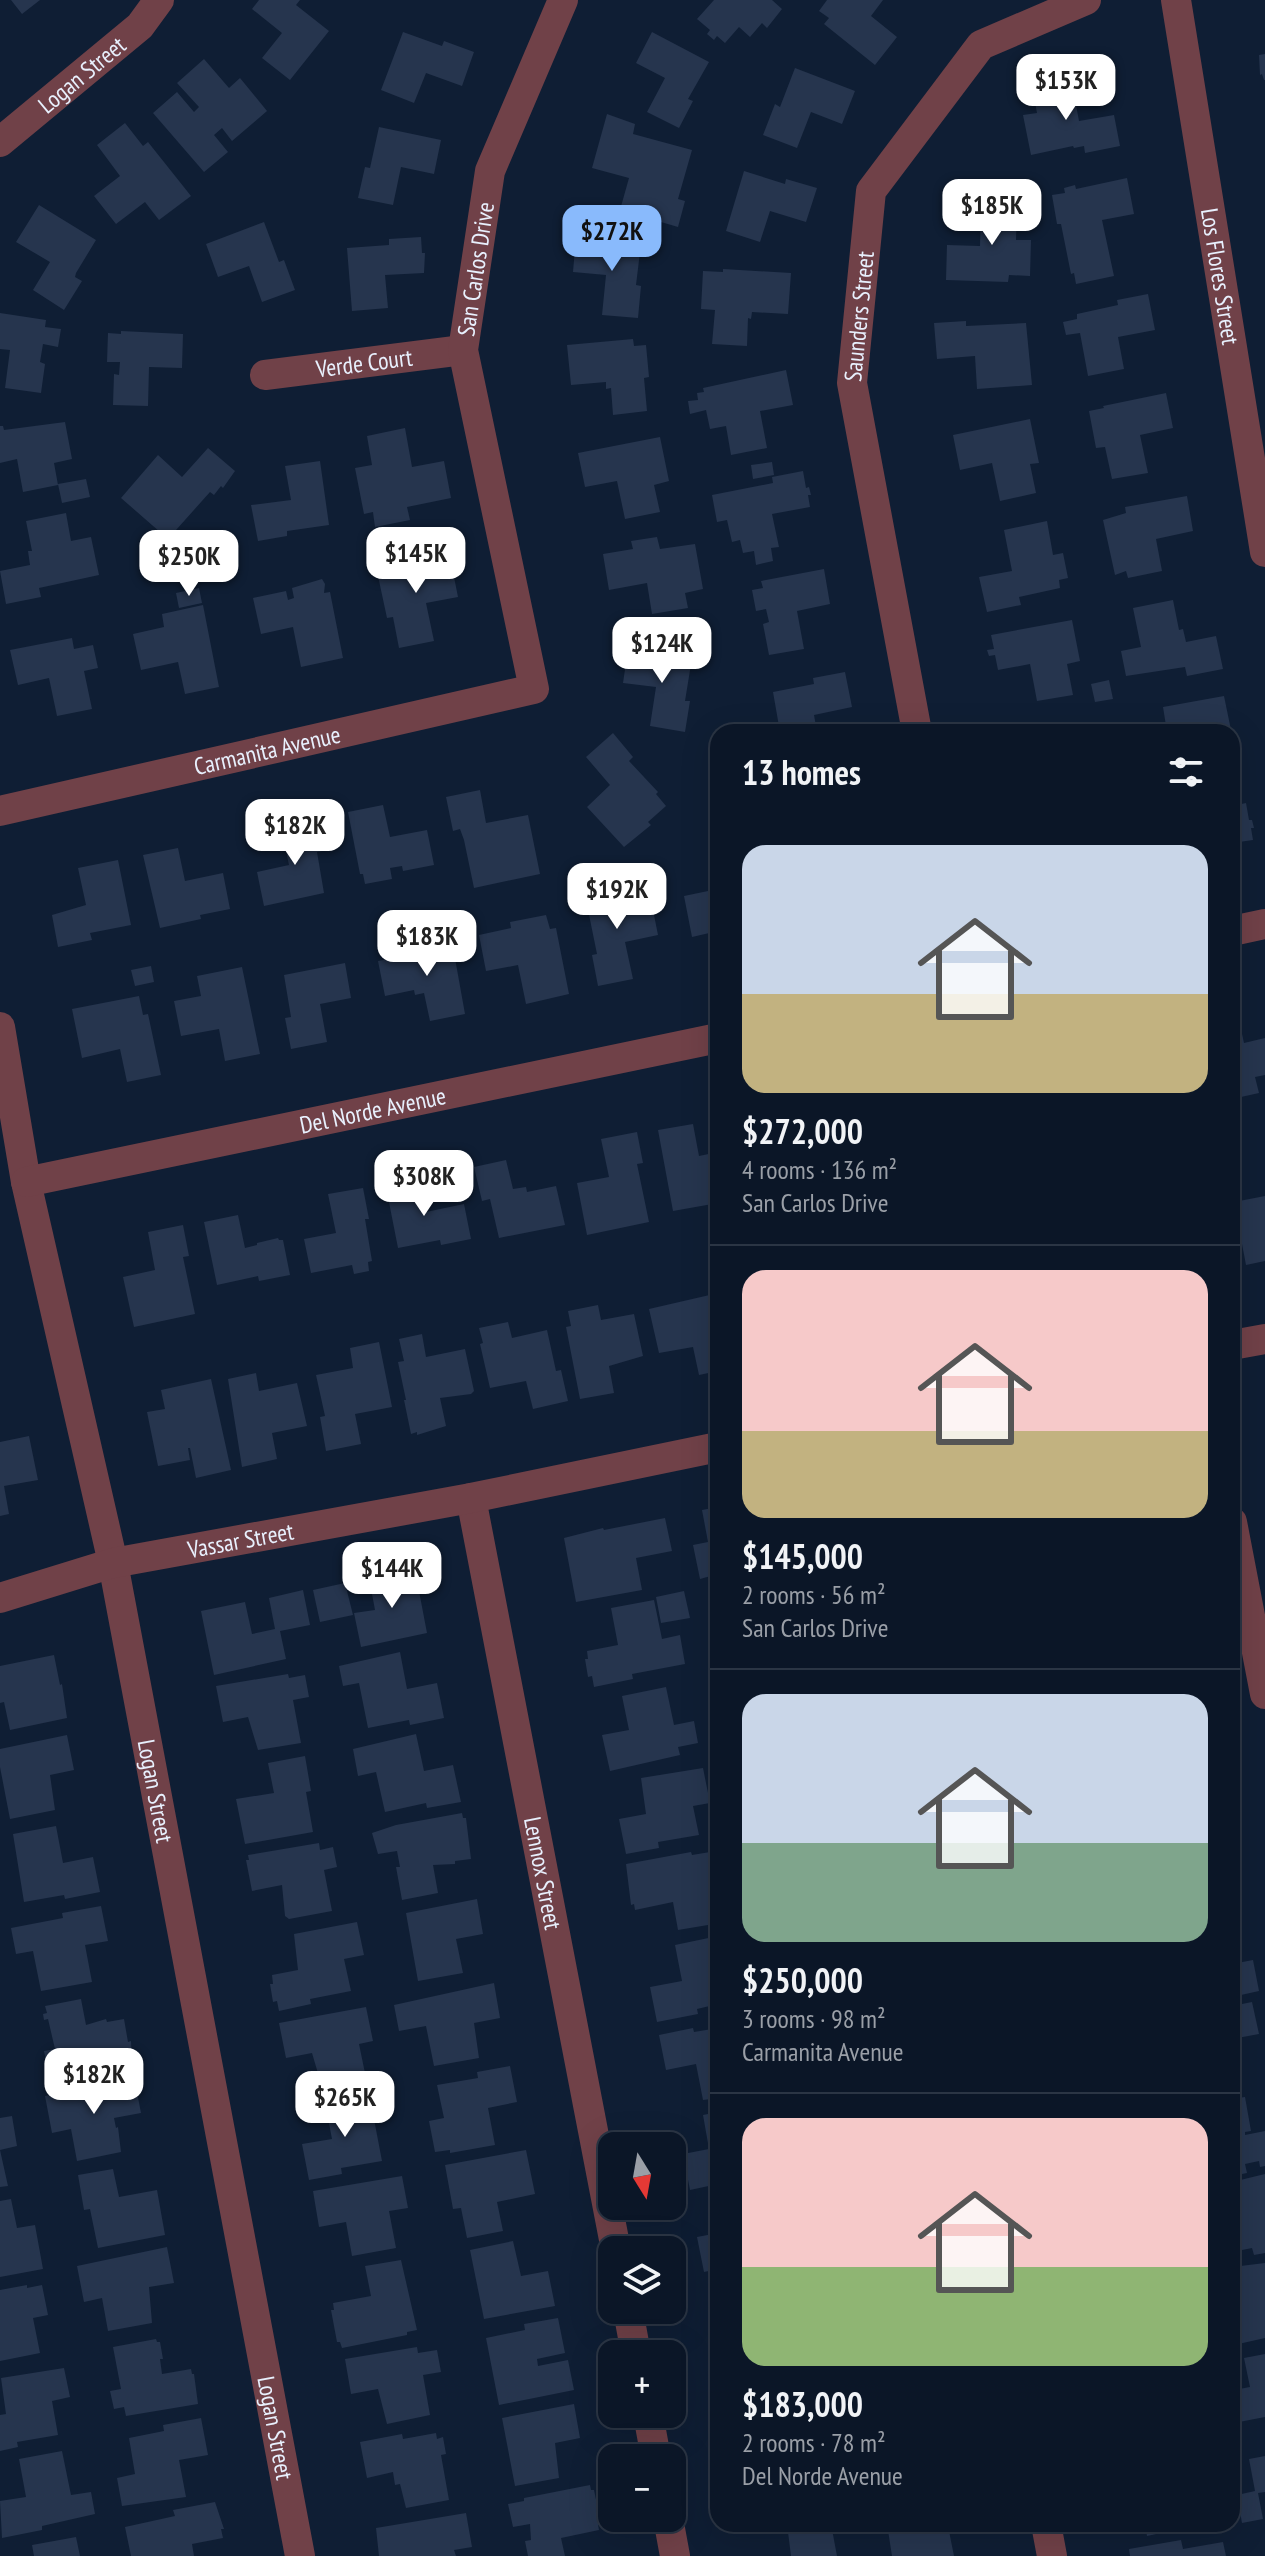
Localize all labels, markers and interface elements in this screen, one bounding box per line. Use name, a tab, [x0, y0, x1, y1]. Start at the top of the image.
street label: Logan Street	[31, 29, 132, 120]
pin: $153K	[1010, 54, 1122, 122]
text: $153K	[1034, 63, 1098, 96]
pin: $185K	[936, 179, 1048, 247]
text: $185K	[960, 188, 1024, 221]
street label: San Carlos Drive	[450, 200, 501, 338]
pin: $272K	[556, 205, 668, 273]
street label: Los Flores Street	[1194, 206, 1247, 347]
text: $272K	[580, 214, 644, 247]
street label: Saunders Street	[837, 249, 880, 383]
street label: Verde Court	[313, 341, 415, 384]
pin: $145K	[360, 527, 472, 595]
pin: $250K	[133, 530, 245, 598]
text: $145K	[384, 536, 448, 569]
text: $250K	[157, 539, 221, 572]
pin: $124K	[606, 617, 718, 685]
text: $124K	[630, 626, 694, 659]
street label: Carmanita Avenue	[191, 718, 343, 782]
text: 13 homes	[742, 750, 861, 794]
icon: filters	[1164, 750, 1208, 794]
pin: $182K	[239, 799, 351, 867]
text: $182K	[263, 808, 327, 841]
pin: $192K	[561, 863, 673, 931]
text: $192K	[585, 872, 649, 905]
icon: home	[903, 897, 1047, 1041]
pin: $183K	[371, 910, 483, 978]
text: $183K	[395, 919, 459, 952]
street label: Del Norde Avenue	[297, 1080, 448, 1140]
text: $272,000	[742, 1109, 863, 1153]
pin: $308K	[368, 1150, 480, 1218]
text: 4 rooms · 136 m²	[742, 1153, 897, 1186]
text: $308K	[392, 1159, 456, 1192]
text: San Carlos Drive	[742, 1186, 888, 1219]
icon: home	[903, 1322, 1047, 1466]
street label: Vassar Street	[184, 1515, 296, 1565]
text: $145,000	[742, 1534, 863, 1578]
pin: $144K	[336, 1542, 448, 1610]
text: $144K	[360, 1551, 424, 1584]
text: 2 rooms · 56 m²	[742, 1578, 886, 1611]
text: San Carlos Drive	[742, 1611, 888, 1644]
street label: Logan Street	[131, 1737, 181, 1846]
icon: home	[903, 1746, 1047, 1890]
street label: Lennox Street	[517, 1814, 569, 1932]
text: $250,000	[742, 1958, 863, 2002]
text: 3 rooms · 98 m²	[742, 2002, 886, 2035]
text: Carmanita Avenue	[742, 2035, 904, 2068]
pin: $182K	[38, 2048, 150, 2116]
text: $182K	[62, 2057, 126, 2090]
pin: $265K	[289, 2071, 401, 2139]
text: $265K	[313, 2080, 377, 2113]
north arrow	[598, 2132, 686, 2220]
map controls	[598, 2132, 686, 2532]
icon: home	[903, 2170, 1047, 2314]
button: layers	[598, 2236, 686, 2324]
button: +	[598, 2340, 686, 2428]
street label: Logan Street	[251, 2374, 301, 2482]
text: $183,000	[742, 2382, 863, 2426]
text: 2 rooms · 78 m²	[742, 2426, 886, 2459]
button: −	[598, 2444, 686, 2532]
text: Del Norde Avenue	[742, 2459, 903, 2492]

